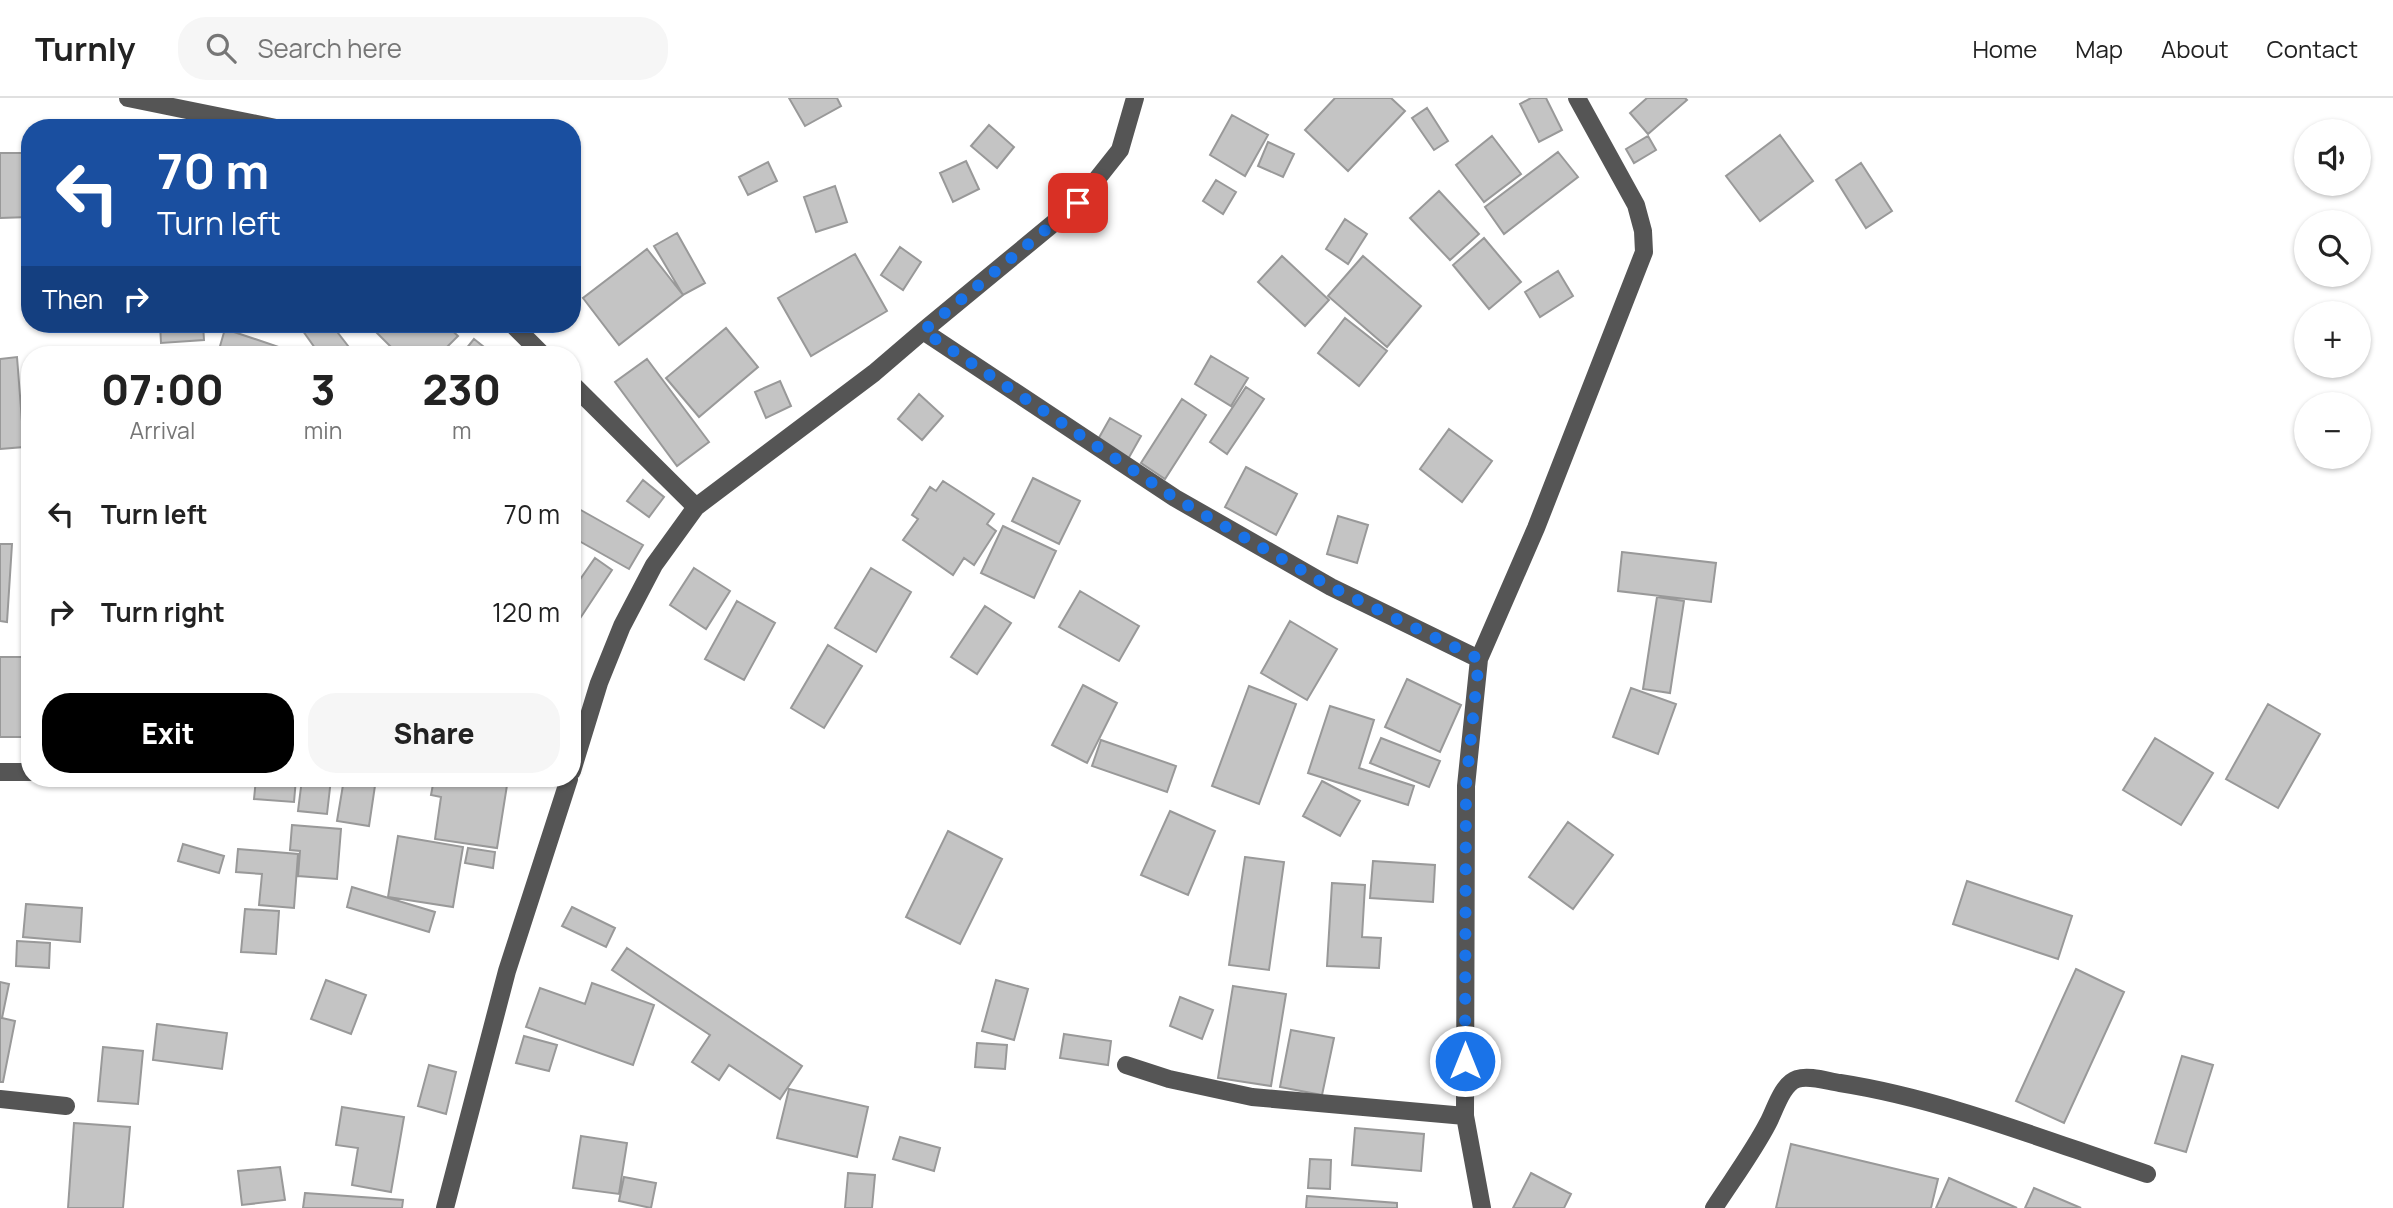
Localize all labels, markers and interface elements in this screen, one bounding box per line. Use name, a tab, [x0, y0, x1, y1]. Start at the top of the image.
search box	[178, 17, 668, 80]
text: Turnly	[35, 26, 136, 71]
icon: search	[202, 29, 240, 67]
text: Search here	[258, 30, 402, 66]
text: Home	[1972, 32, 2037, 65]
text: Map	[2075, 32, 2123, 65]
text: About	[2161, 32, 2229, 65]
text: Contact	[2267, 32, 2358, 65]
map controls	[2294, 119, 2371, 469]
button: sound	[2294, 119, 2371, 196]
text: 70 m	[157, 137, 269, 204]
icon: left	[42, 147, 133, 238]
pin	[1048, 173, 1108, 233]
icon: arrive	[1059, 184, 1097, 222]
text: Turn left	[157, 201, 281, 245]
button: search	[2294, 210, 2371, 287]
icon: right	[117, 280, 155, 318]
text: Then	[42, 281, 103, 317]
button: +	[2294, 301, 2371, 378]
text: 07:00	[101, 360, 224, 418]
text: 3	[311, 360, 336, 418]
text: 230	[422, 360, 501, 418]
button: −	[2294, 392, 2371, 469]
text: Arrival	[130, 414, 195, 446]
text: min	[304, 414, 342, 446]
text: m	[452, 414, 471, 446]
icon: left	[42, 495, 80, 533]
text: Turn left	[101, 496, 208, 532]
text: 70 m	[504, 496, 560, 532]
icon: right	[42, 593, 80, 631]
text: Turn right	[101, 594, 225, 630]
text: 120 m	[492, 594, 560, 630]
button: Exit	[42, 693, 294, 773]
button: Share	[308, 693, 560, 773]
position arrow	[1428, 1024, 1502, 1098]

